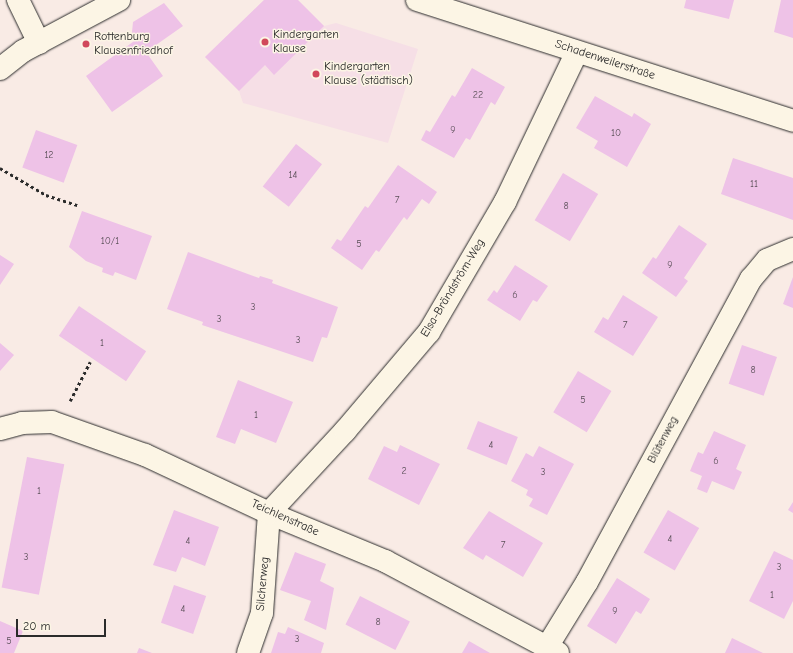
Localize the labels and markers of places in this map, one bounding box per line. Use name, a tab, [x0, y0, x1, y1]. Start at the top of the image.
place label: Kindergarten Klause	[273, 28, 339, 56]
place label: Rottenburg Klausenfriedhof	[94, 30, 173, 58]
marker: Kindergarten Klause	[260, 37, 270, 47]
marker: Rottenburg Klausenfriedhof	[81, 39, 91, 49]
place label: Kindergarten Klause (städtisch)	[324, 60, 413, 88]
marker: Kindergarten Klause (städtisch)	[311, 69, 321, 79]

